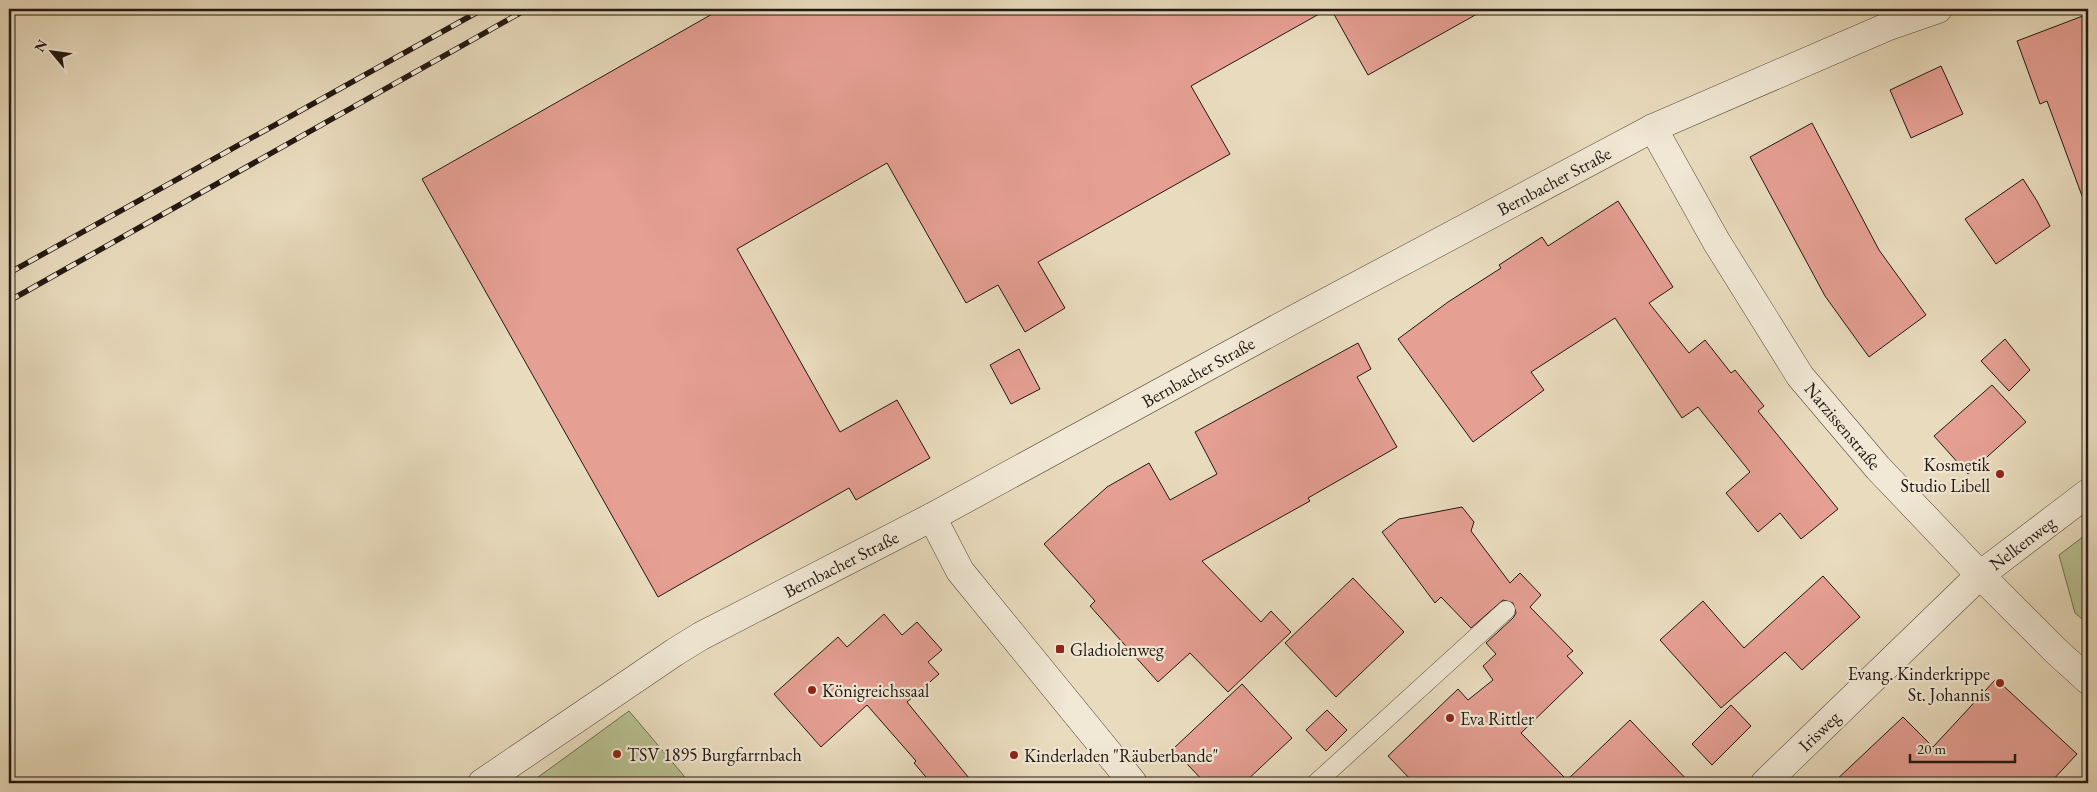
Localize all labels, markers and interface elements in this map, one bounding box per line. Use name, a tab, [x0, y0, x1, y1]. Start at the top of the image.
north arrow	[28, 28, 78, 78]
text: N	[30, 36, 52, 55]
street label: Bernbacher Straße	[1493, 141, 1615, 221]
street label: Bernbacher Straße	[1137, 331, 1259, 413]
street label: Narzissenstraße	[1800, 377, 1886, 475]
place label: Kosmetik Studio Libell	[1901, 453, 1991, 497]
marker: Kosmetik Studio Libell	[1994, 468, 2006, 480]
street label: Nelkenweg	[1984, 511, 2060, 575]
street label: Bernbacher Straße	[780, 525, 902, 603]
place label: Gladiolenweg	[1070, 638, 1164, 661]
marker: Gladiolenweg	[1054, 643, 1066, 655]
place label: Evang. Kinderkrippe St. Johannis	[1848, 662, 1990, 706]
marker: Evang. Kinderkrippe St. Johannis	[1994, 677, 2006, 689]
place label: Königreichssaal	[822, 679, 929, 702]
marker: Königreichssaal	[806, 684, 818, 696]
street label: Irisweg	[1793, 706, 1845, 756]
place label: Eva Rittler	[1460, 707, 1534, 730]
marker: Eva Rittler	[1444, 712, 1456, 724]
scale bar	[1910, 732, 2014, 764]
text: 20 m	[1917, 739, 1946, 758]
place label: TSV 1895 Burgfarrnbach	[627, 743, 802, 766]
place label: Kinderladen "Räuberbande"	[1024, 744, 1218, 767]
marker: TSV 1895 Burgfarrnbach	[611, 748, 623, 760]
marker: Kinderladen "Räuberbande"	[1008, 749, 1020, 761]

